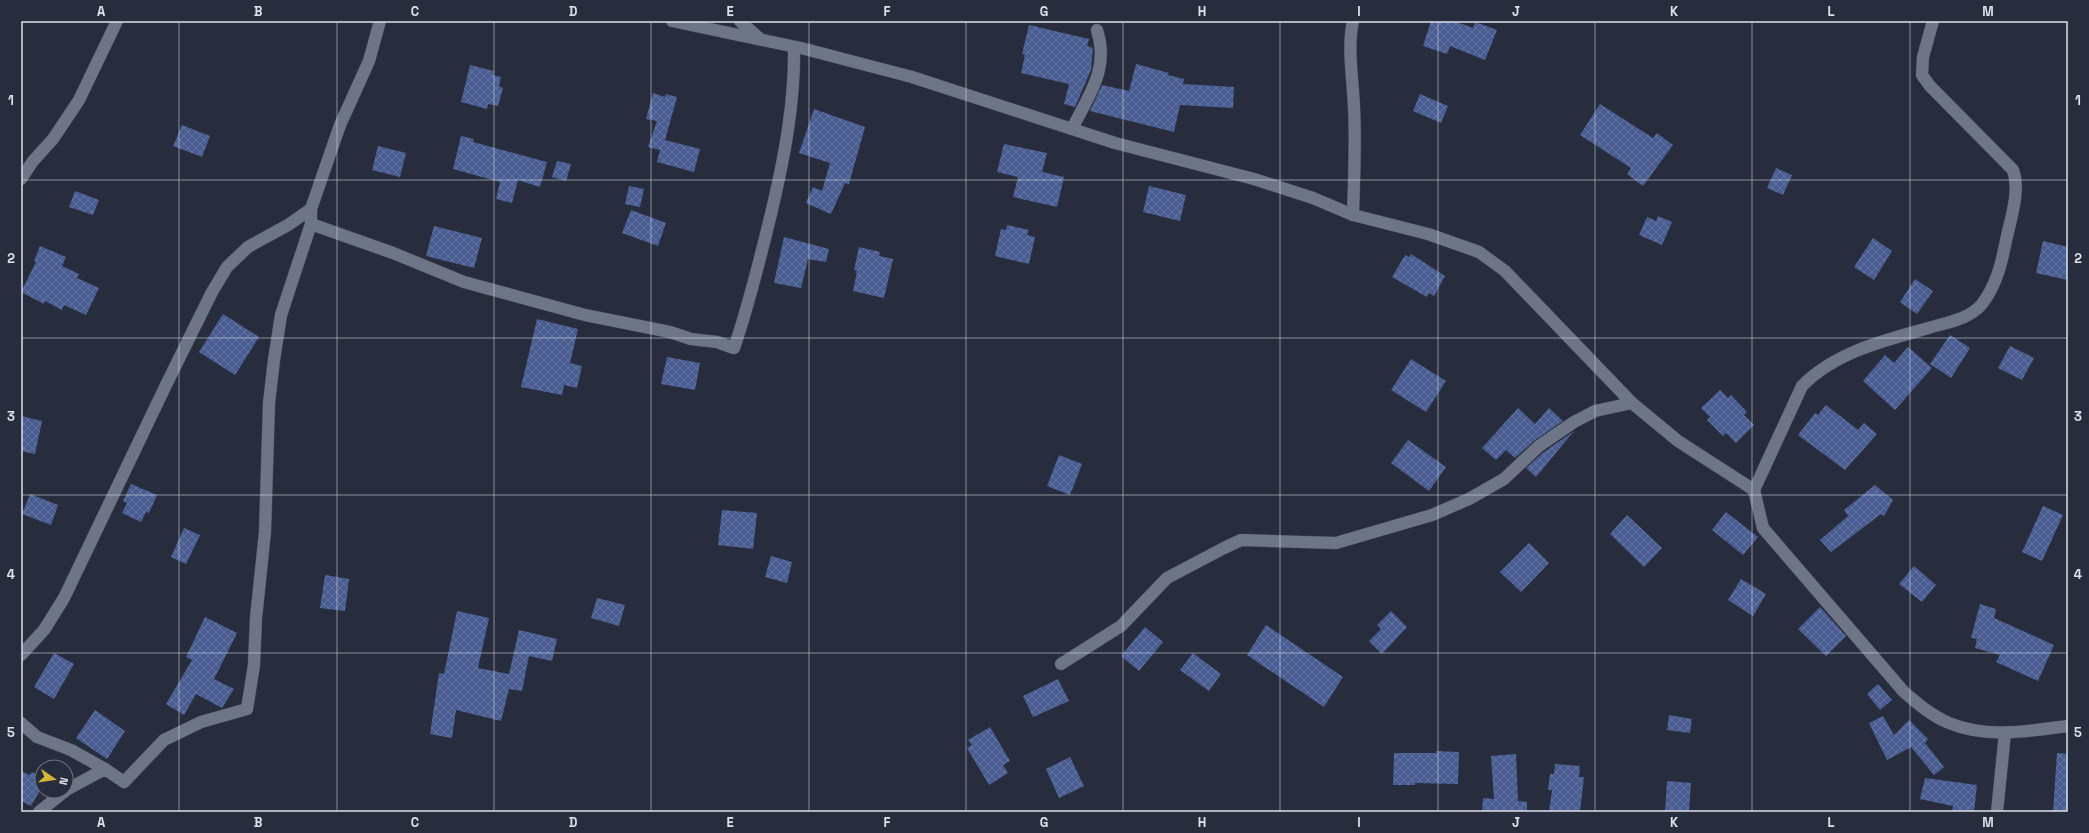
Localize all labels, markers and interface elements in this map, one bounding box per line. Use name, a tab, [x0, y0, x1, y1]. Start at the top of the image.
text: A	[97, 3, 106, 20]
text: B	[254, 3, 263, 20]
text: C	[411, 3, 419, 20]
text: D	[569, 3, 578, 20]
text: E	[726, 3, 734, 20]
text: F	[884, 3, 891, 20]
text: G	[1040, 3, 1048, 20]
text: H	[1198, 3, 1206, 20]
text: I	[1357, 3, 1361, 20]
text: J	[1512, 3, 1520, 20]
text: K	[1670, 3, 1679, 20]
text: L	[1827, 3, 1835, 20]
text: M	[1982, 3, 1994, 20]
text: 1	[8, 92, 14, 109]
text: 1	[2075, 92, 2081, 109]
text: 2	[7, 250, 15, 267]
text: 2	[2074, 250, 2082, 267]
text: 3	[7, 408, 15, 425]
text: 3	[2074, 408, 2082, 425]
text: 4	[7, 566, 15, 583]
text: 4	[2074, 566, 2082, 583]
text: 5	[7, 724, 15, 741]
text: 5	[2074, 724, 2082, 741]
north arrow	[34, 759, 74, 799]
text: N	[56, 776, 71, 786]
text: A	[97, 814, 106, 831]
text: B	[254, 814, 263, 831]
text: C	[411, 814, 419, 831]
text: D	[569, 814, 578, 831]
text: E	[726, 814, 734, 831]
text: F	[884, 814, 891, 831]
text: G	[1040, 814, 1048, 831]
text: H	[1198, 814, 1206, 831]
text: I	[1357, 814, 1361, 831]
text: J	[1512, 814, 1520, 831]
text: K	[1670, 814, 1679, 831]
text: L	[1827, 814, 1835, 831]
text: M	[1982, 814, 1994, 831]

